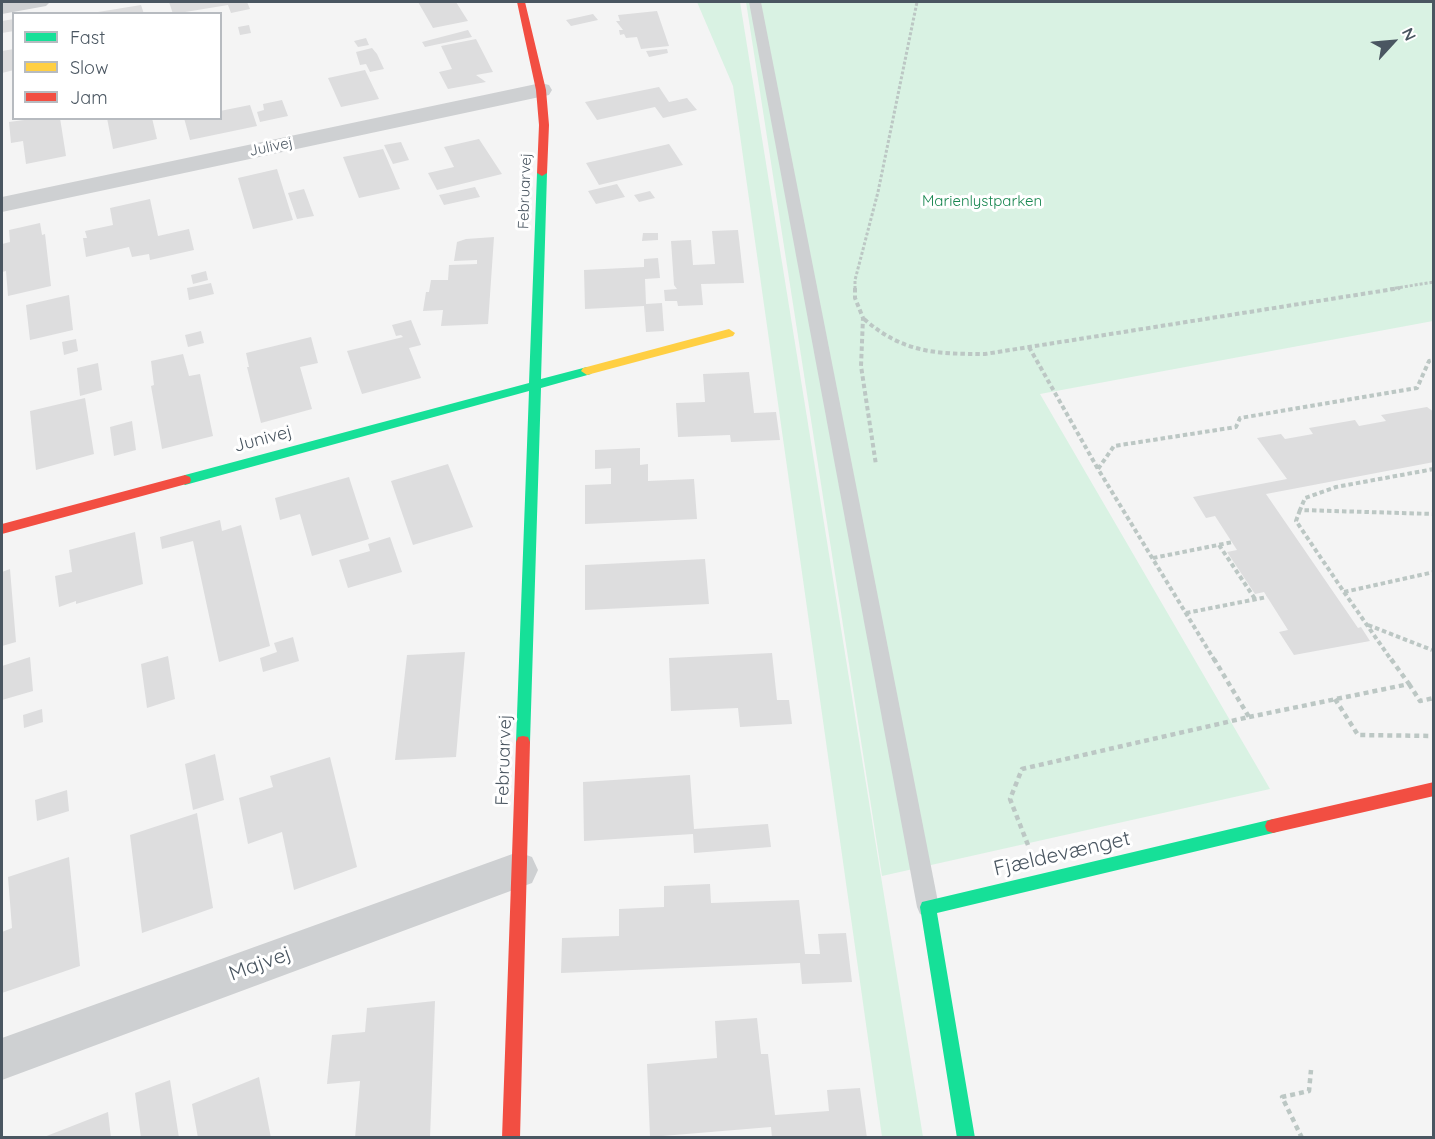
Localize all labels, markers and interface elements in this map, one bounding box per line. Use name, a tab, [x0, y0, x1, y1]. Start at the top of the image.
legend	[12, 12, 222, 120]
north arrow	[1363, 12, 1423, 72]
text: N	[1398, 24, 1421, 44]
text: Fast	[70, 26, 105, 49]
text: Slow	[70, 56, 108, 79]
text: Jam	[70, 86, 108, 109]
street label: Julivej	[248, 134, 294, 160]
street label: Februarvej	[515, 153, 535, 229]
park label: Marienlystparken	[922, 192, 1042, 210]
street label: Junivej	[232, 421, 294, 457]
street label: Februarvej	[492, 714, 516, 806]
street label: Fjældevænget	[991, 826, 1133, 882]
street label: Majvej	[225, 941, 295, 987]

